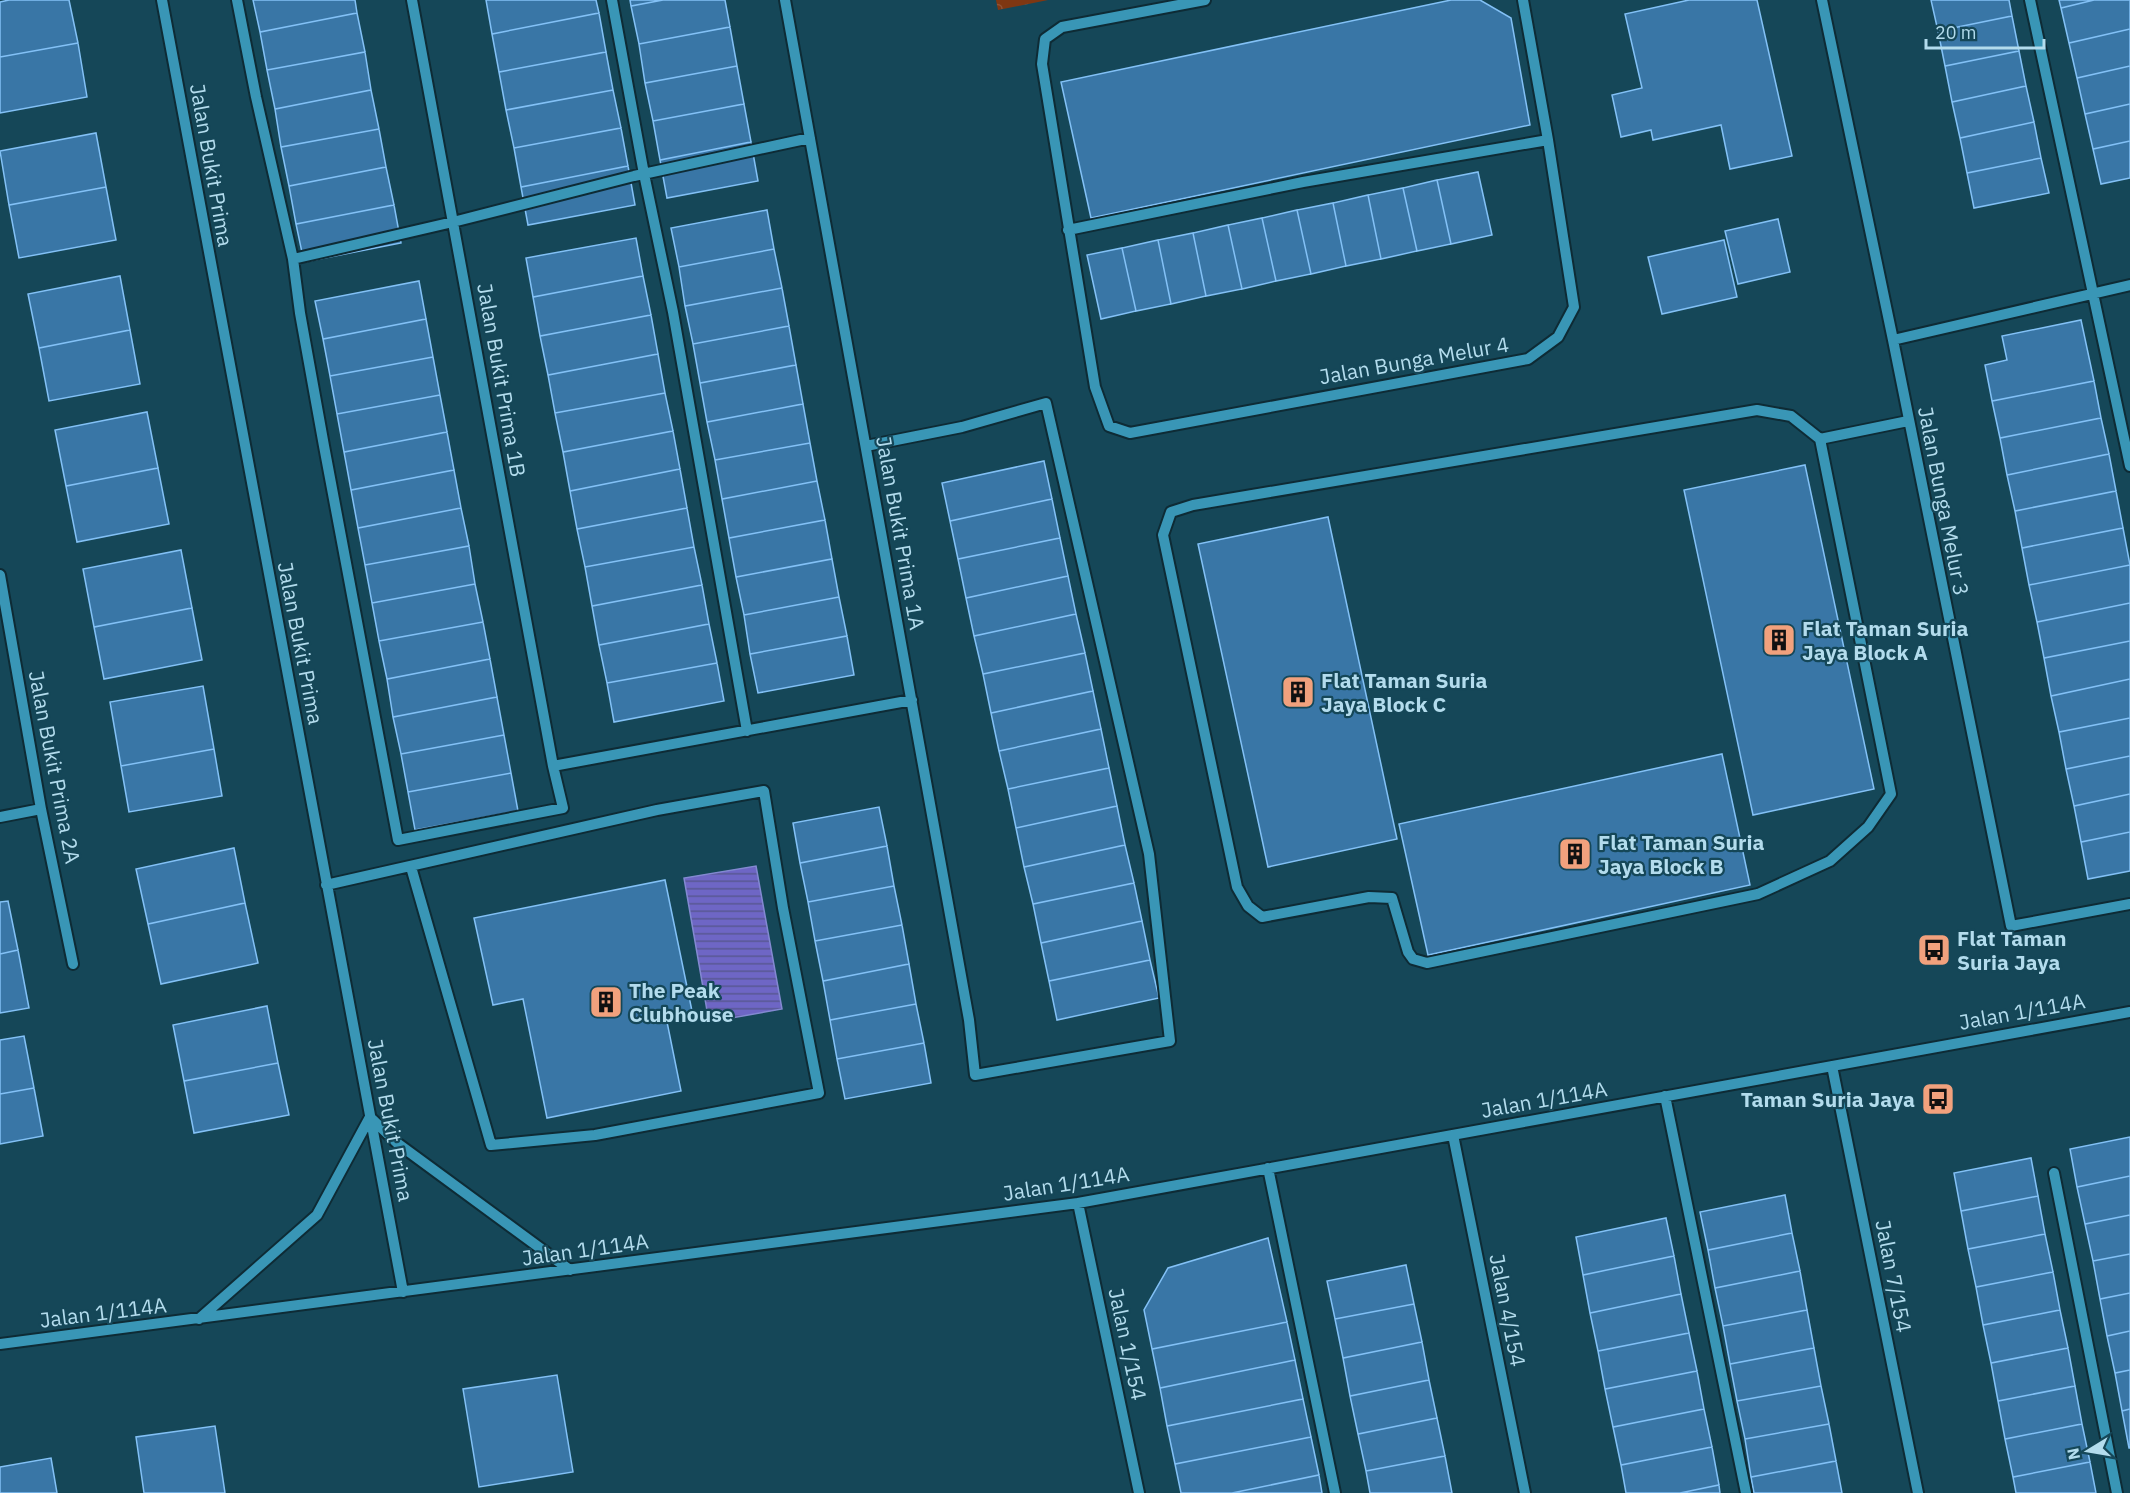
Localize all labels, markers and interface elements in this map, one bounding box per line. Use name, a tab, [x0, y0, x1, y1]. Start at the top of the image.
scale bar	[1926, 12, 2044, 50]
text: 20 m	[1935, 21, 1977, 44]
street label: Jalan Bukit Prima	[184, 81, 240, 249]
street label: Jalan Bukit Prima 1B	[471, 281, 533, 479]
street label: Jalan Bunga Melur 4	[1317, 330, 1511, 390]
street label: Jalan Bunga Melur 3	[1912, 404, 1976, 598]
street label: Jalan Bukit Prima 1A	[870, 434, 932, 632]
street label: Jalan Bukit Prima	[272, 559, 330, 727]
place label: Flat Taman Suria Jaya Block A	[1802, 614, 1969, 666]
building icon: Flat Taman Suria Jaya Block A	[1761, 622, 1797, 658]
place label: Flat Taman Suria Jaya Block C	[1321, 666, 1488, 718]
street label: Jalan Bukit Prima 2A	[23, 668, 87, 866]
building icon: Flat Taman Suria Jaya Block C	[1280, 674, 1316, 710]
place label: Flat Taman Suria Jaya Block B	[1598, 828, 1765, 880]
building icon: Flat Taman Suria Jaya Block B	[1557, 836, 1593, 872]
place label: Flat Taman Suria Jaya	[1957, 924, 2066, 976]
bus stop icon: Flat Taman Suria Jaya	[1916, 932, 1952, 968]
place label: The Peak Clubhouse	[629, 976, 734, 1028]
building icon: The Peak Clubhouse	[588, 984, 624, 1020]
street label: Jalan 1/114A	[1957, 986, 2087, 1036]
street label: Jalan Bukit Prima	[362, 1036, 420, 1204]
street label: Jalan 1/114A	[1479, 1074, 1609, 1124]
bus stop icon: Taman Suria Jaya	[1920, 1081, 1956, 1117]
place label: Taman Suria Jaya	[1741, 1085, 1915, 1113]
street label: Jalan 1/114A	[1001, 1159, 1131, 1207]
street label: Jalan 7/154	[1869, 1217, 1919, 1335]
street label: Jalan 1/114A	[520, 1226, 650, 1272]
street label: Jalan 4/154	[1483, 1251, 1533, 1369]
street label: Jalan 1/154	[1102, 1285, 1154, 1403]
street label: Jalan 1/114A	[38, 1290, 168, 1334]
north arrow	[2058, 1421, 2118, 1481]
text: N	[2062, 1446, 2084, 1461]

